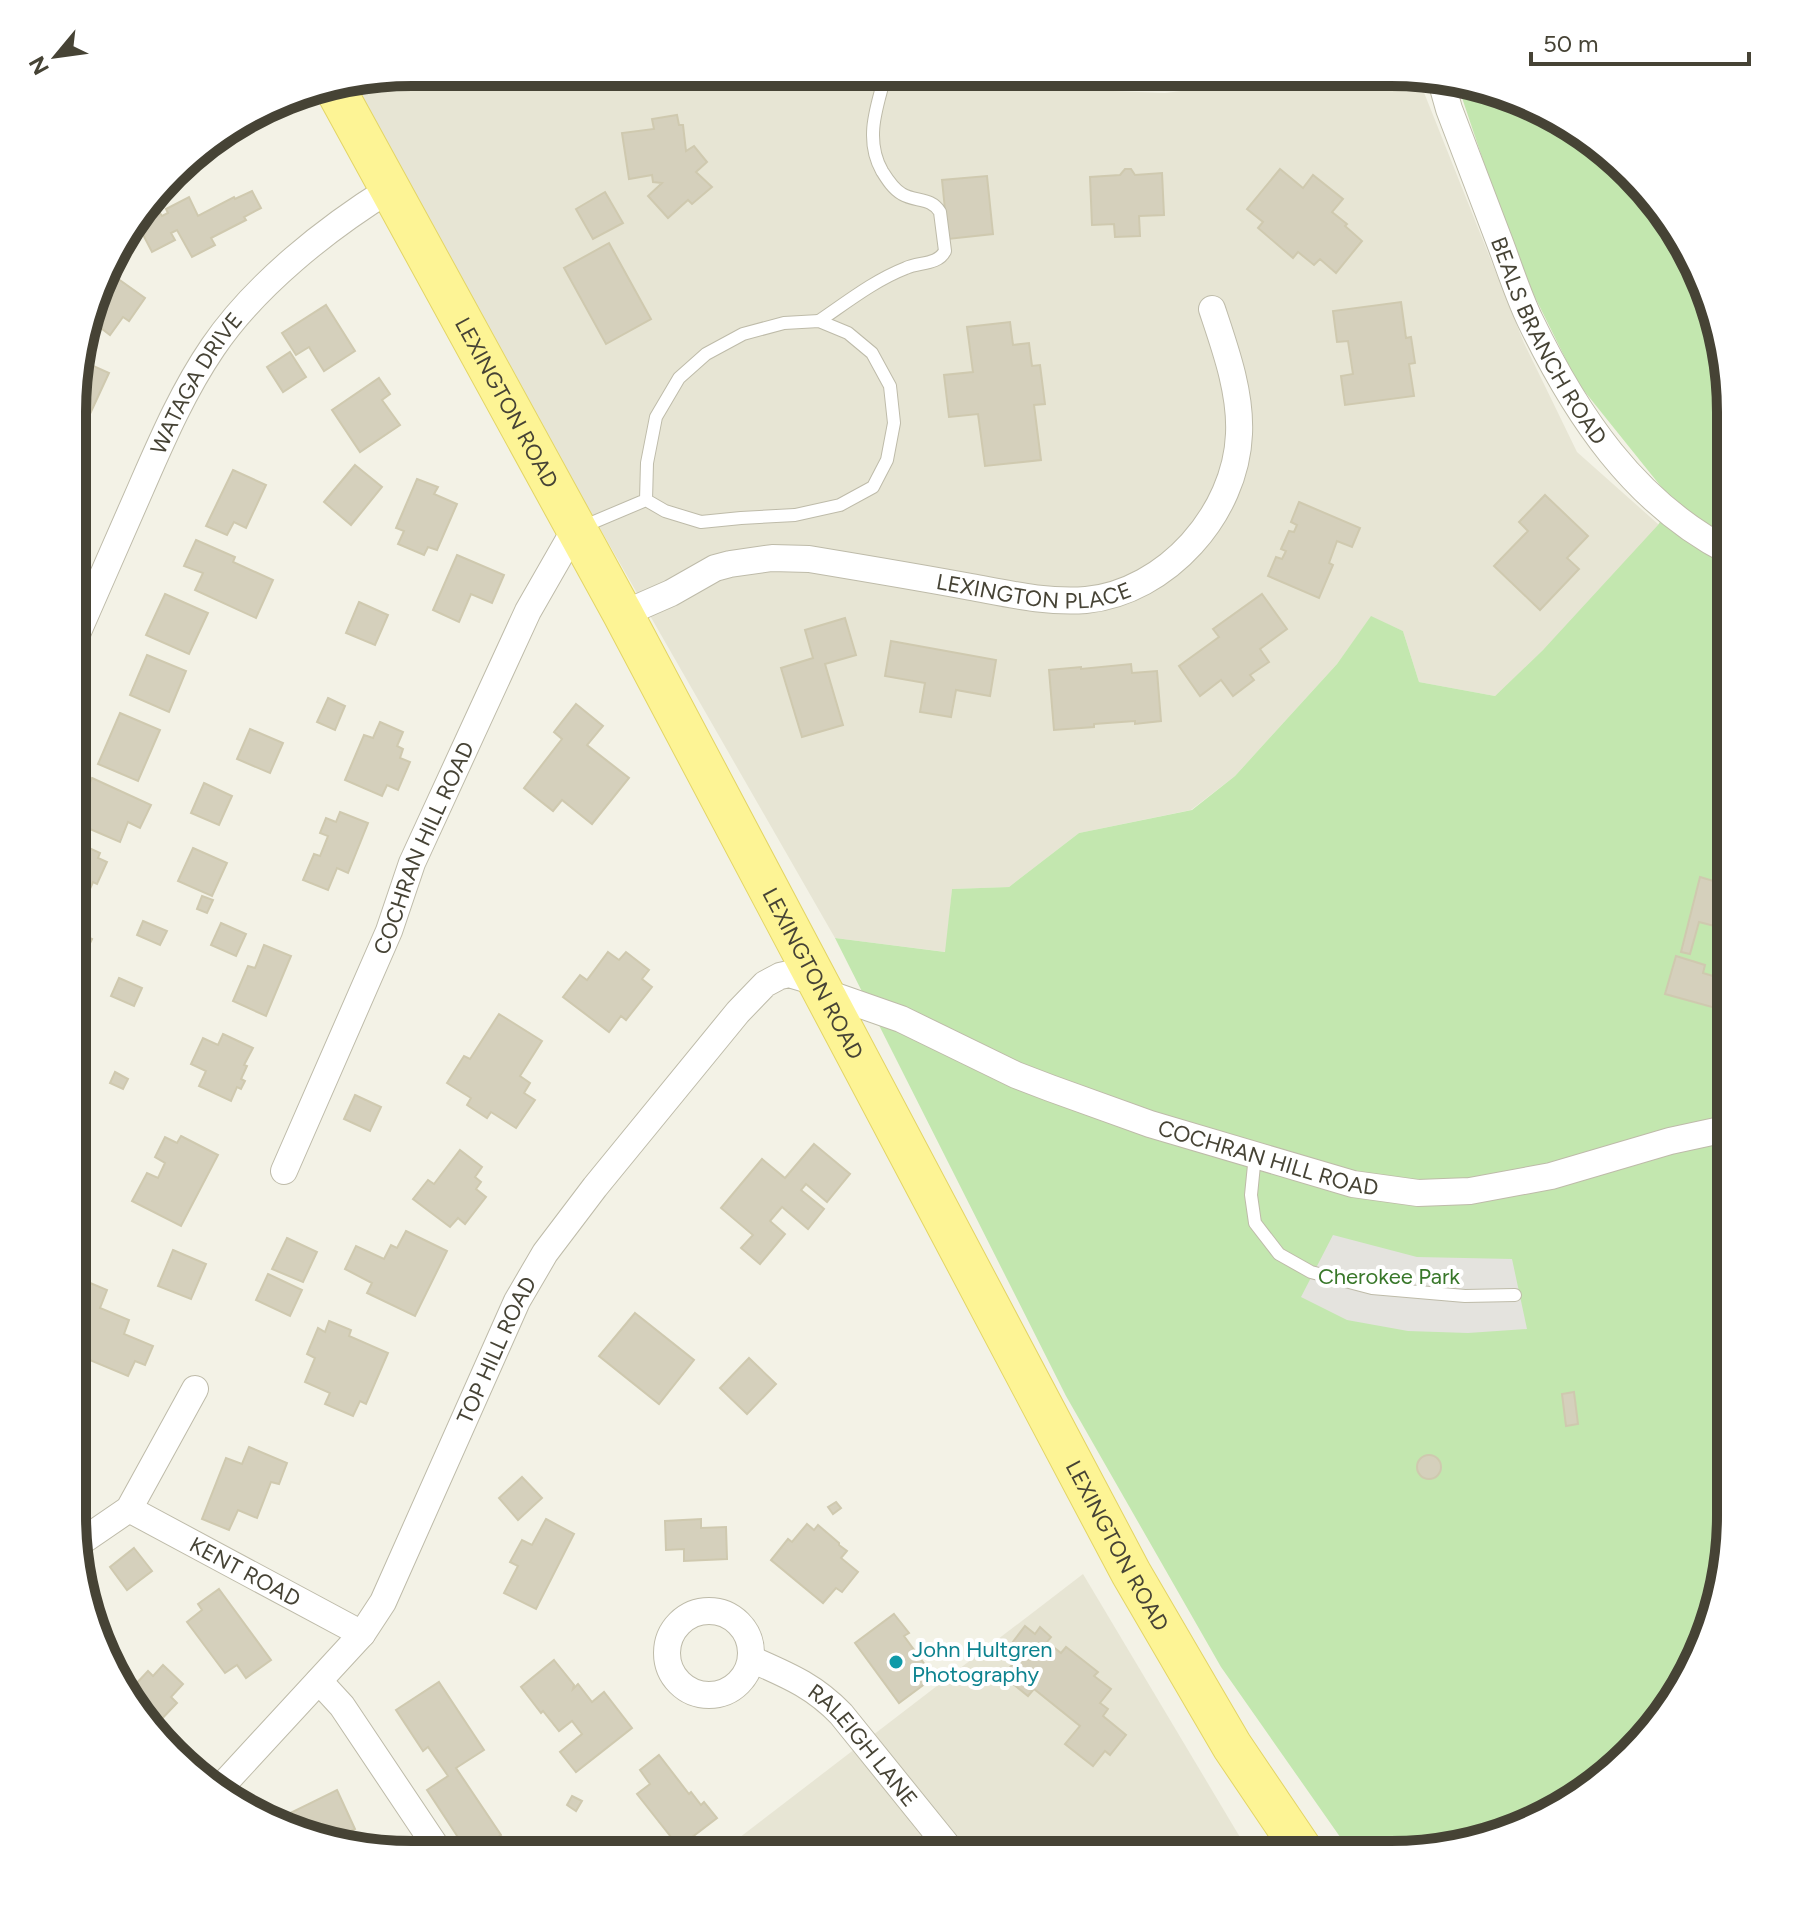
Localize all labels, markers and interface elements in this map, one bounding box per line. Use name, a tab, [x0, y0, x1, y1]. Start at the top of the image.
north arrow	[16, 16, 96, 96]
scale bar	[1531, 16, 1749, 66]
text: 50 m	[1543, 29, 1599, 58]
text: N	[23, 51, 55, 79]
street label: BEALS BRANCH ROAD	[1485, 233, 1613, 450]
street label: WATAGA DRIVE	[144, 307, 248, 458]
street label: LEXINGTON ROAD	[449, 312, 565, 492]
street label: LEXINGTON PLACE	[934, 567, 1135, 614]
street label: COCHRAN HILL ROAD	[367, 737, 480, 959]
street label: LEXINGTON ROAD	[757, 883, 870, 1064]
street label: COCHRAN HILL ROAD	[1155, 1114, 1380, 1201]
park label: Cherokee Park	[1318, 1263, 1460, 1290]
street label: TOP HILL ROAD	[451, 1271, 542, 1428]
street label: LEXINGTON ROAD	[1060, 1456, 1175, 1636]
street label: KENT ROAD	[185, 1531, 305, 1612]
place label: John Hultgren Photography	[912, 1636, 1053, 1688]
marker: John Hultgren Photography	[887, 1653, 905, 1671]
street label: RALEIGH LANE	[803, 1678, 924, 1812]

